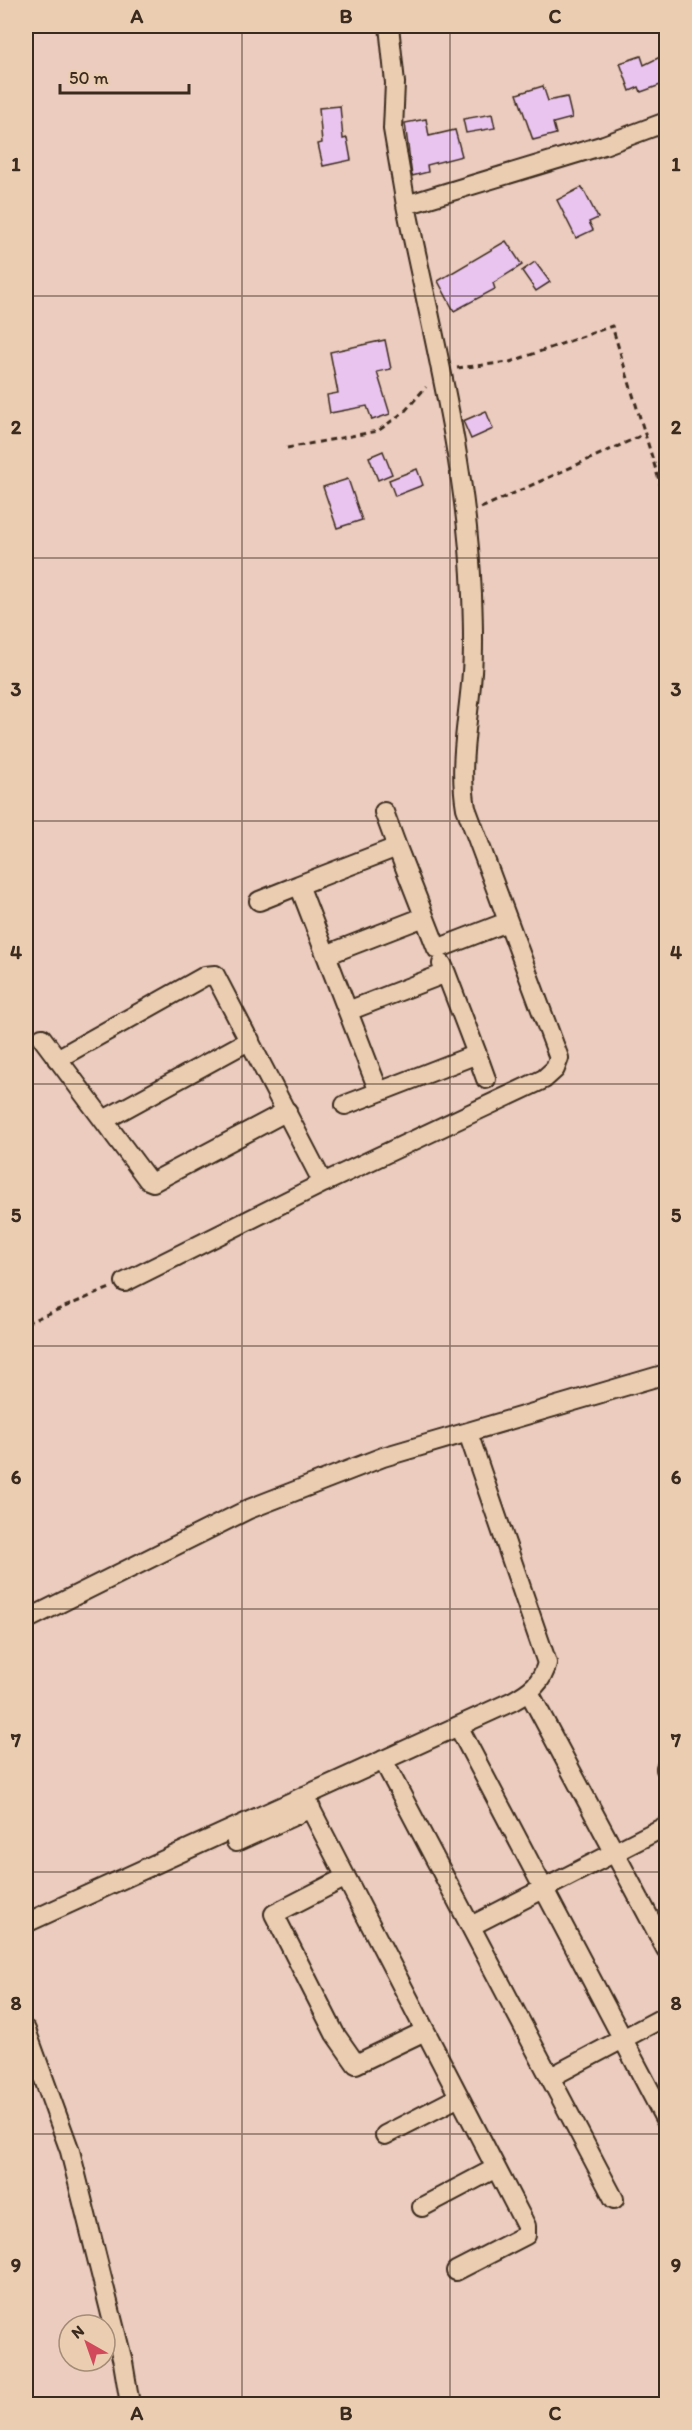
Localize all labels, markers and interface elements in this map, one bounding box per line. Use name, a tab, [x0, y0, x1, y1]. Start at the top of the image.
text: A	[130, 4, 144, 28]
text: B	[340, 4, 353, 28]
text: C	[549, 4, 562, 28]
scale bar	[60, 57, 189, 95]
text: 50 m	[69, 67, 109, 89]
text: 1	[11, 152, 21, 176]
text: 1	[671, 152, 681, 176]
text: 2	[11, 415, 22, 439]
text: 2	[671, 415, 682, 439]
text: 3	[11, 677, 22, 701]
text: 3	[671, 677, 682, 701]
text: 4	[10, 940, 22, 964]
text: 4	[670, 940, 682, 964]
text: 5	[11, 1203, 22, 1227]
text: 5	[671, 1203, 682, 1227]
text: 6	[11, 1465, 22, 1489]
text: 6	[671, 1465, 682, 1489]
text: 7	[10, 1728, 21, 1752]
text: 7	[670, 1728, 681, 1752]
text: 8	[11, 1991, 22, 2015]
text: 8	[671, 1991, 682, 2015]
text: 9	[11, 2253, 21, 2277]
text: 9	[671, 2253, 681, 2277]
north arrow	[57, 2313, 117, 2373]
text: N	[67, 2321, 88, 2343]
text: A	[130, 2401, 144, 2425]
text: B	[340, 2401, 353, 2425]
text: C	[549, 2401, 562, 2425]

